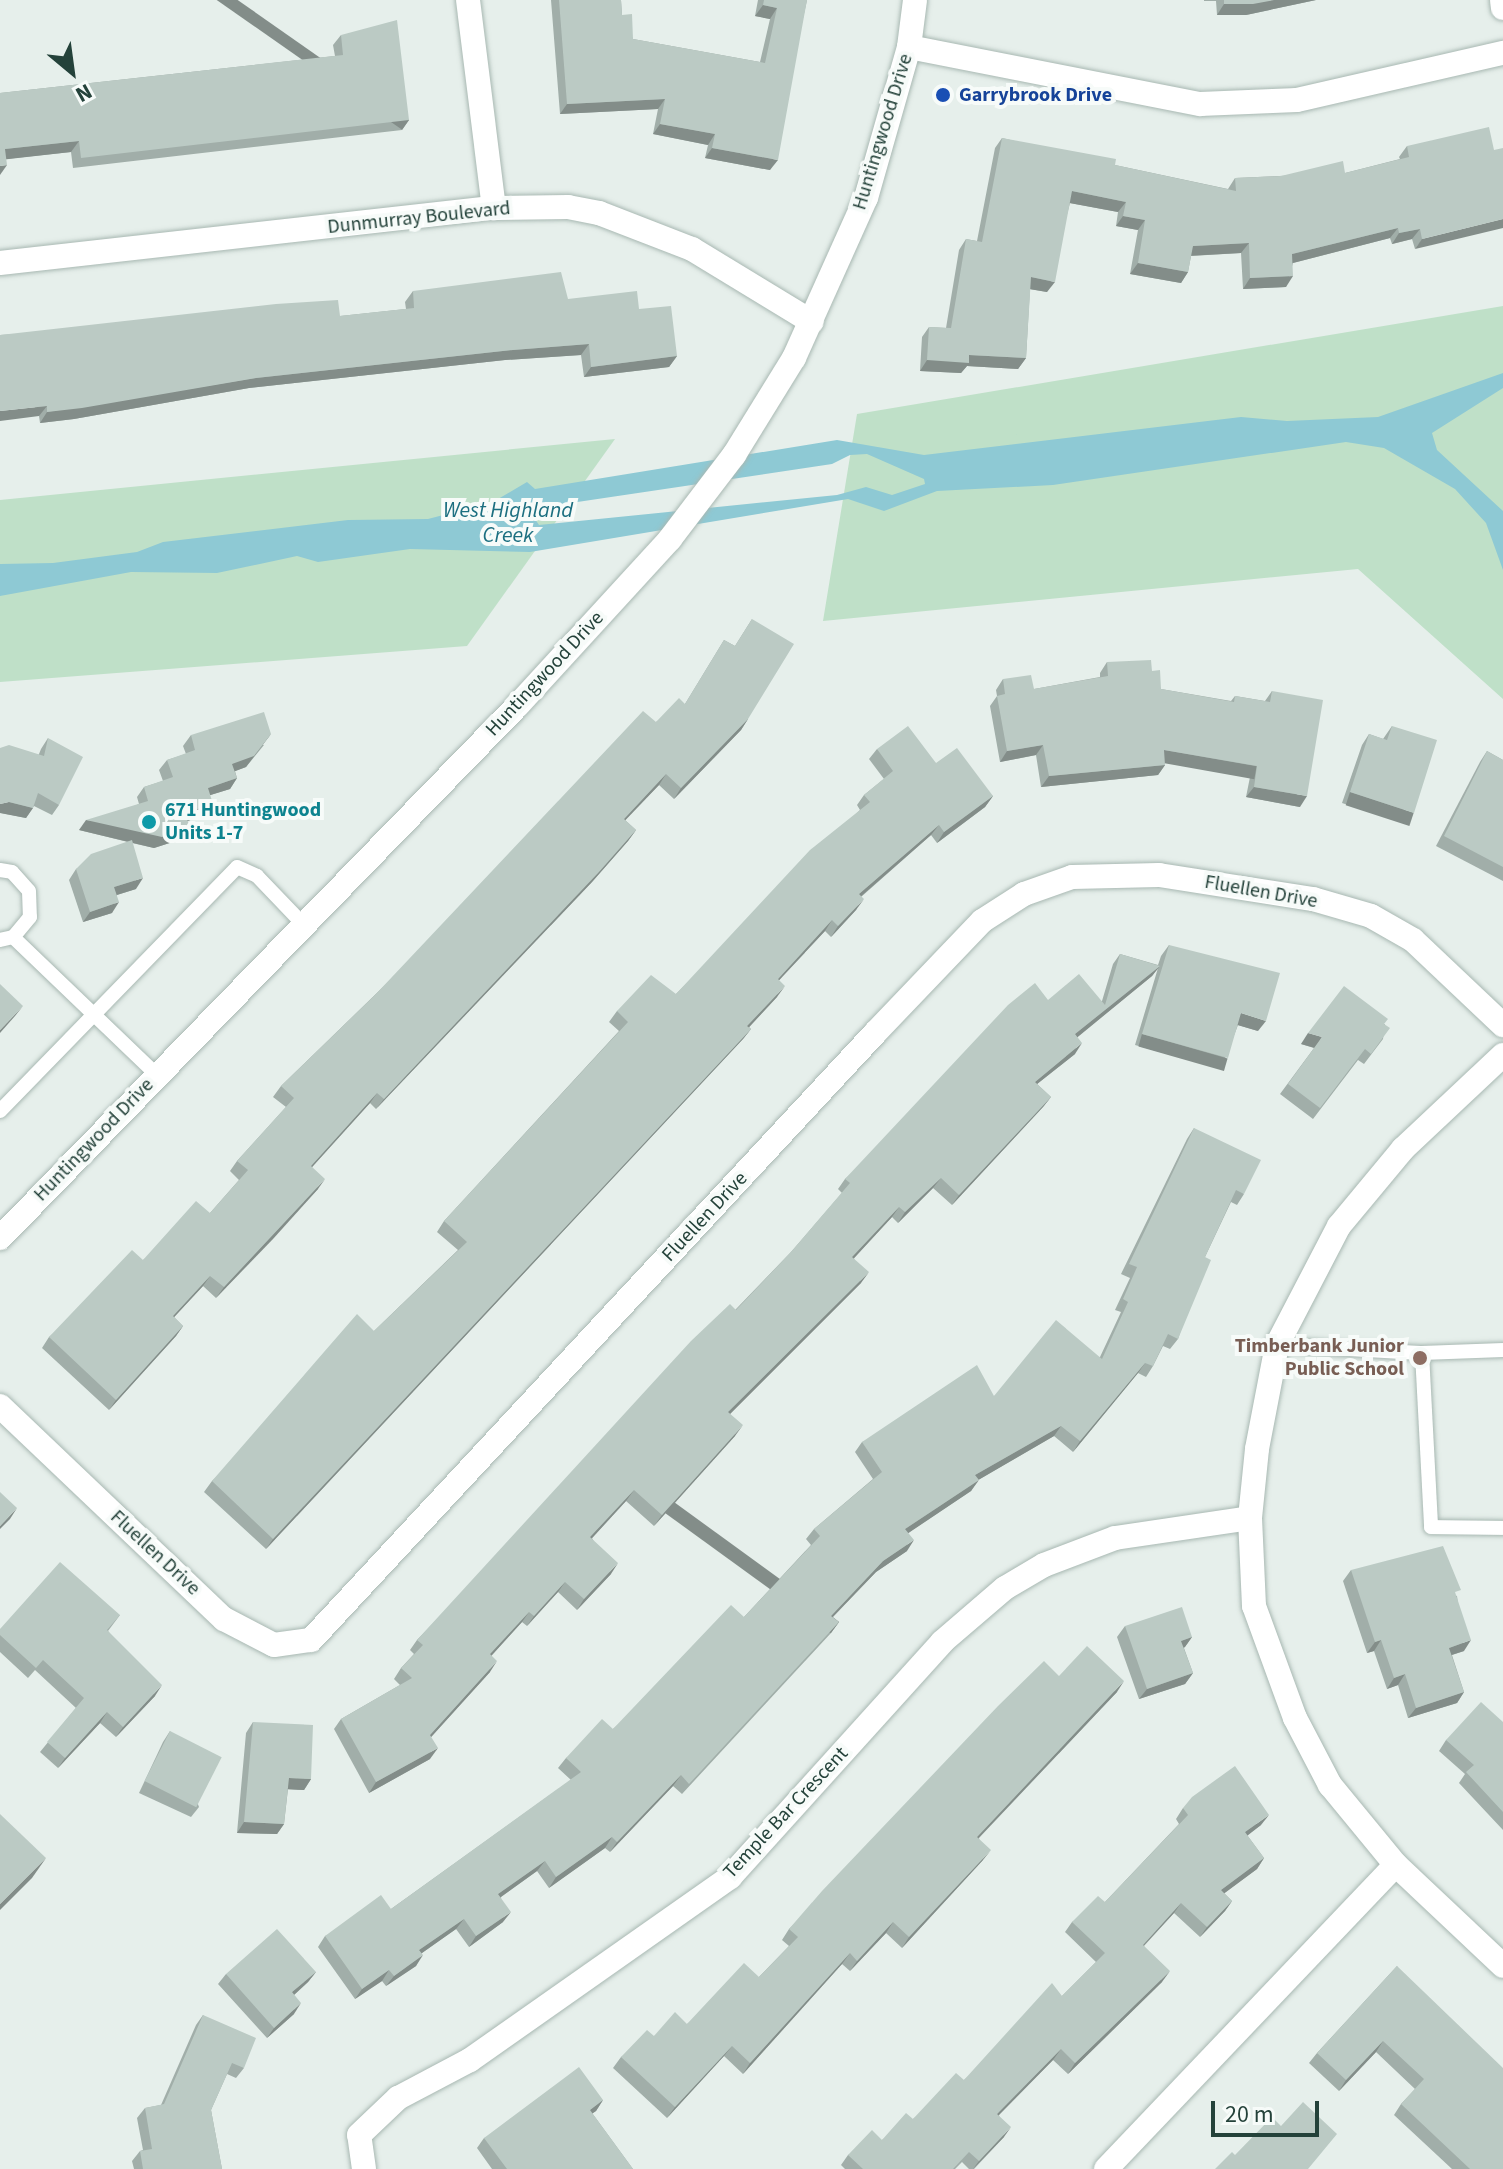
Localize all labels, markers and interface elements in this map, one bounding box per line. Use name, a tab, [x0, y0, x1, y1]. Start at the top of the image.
north arrow	[32, 32, 112, 112]
street label: Huntingwood Drive	[848, 51, 918, 213]
text: N	[69, 75, 98, 111]
place label: Garrybrook Drive	[959, 83, 1112, 107]
marker: Garrybrook Drive	[934, 86, 952, 104]
street label: Dunmurray Boulevard	[326, 196, 512, 240]
water label: West Highland Creek	[443, 497, 573, 548]
street label: Huntingwood Drive	[481, 607, 609, 741]
place label: 671 Huntingwood Units 1-7	[165, 798, 321, 845]
marker: 671 Huntingwood Units 1-7	[140, 813, 158, 831]
street label: Fluellen Drive	[1203, 870, 1319, 914]
street label: Huntingwood Drive	[29, 1073, 159, 1207]
street label: Fluellen Drive	[657, 1167, 753, 1267]
place label: Timberbank Junior Public School	[1235, 1334, 1404, 1381]
marker: Timberbank Junior Public School	[1411, 1349, 1429, 1367]
street label: Fluellen Drive	[105, 1505, 205, 1601]
street label: Temple Bar Crescent	[719, 1742, 853, 1884]
scale bar	[1215, 2085, 1323, 2135]
text: 20 m	[1225, 2097, 1274, 2132]

